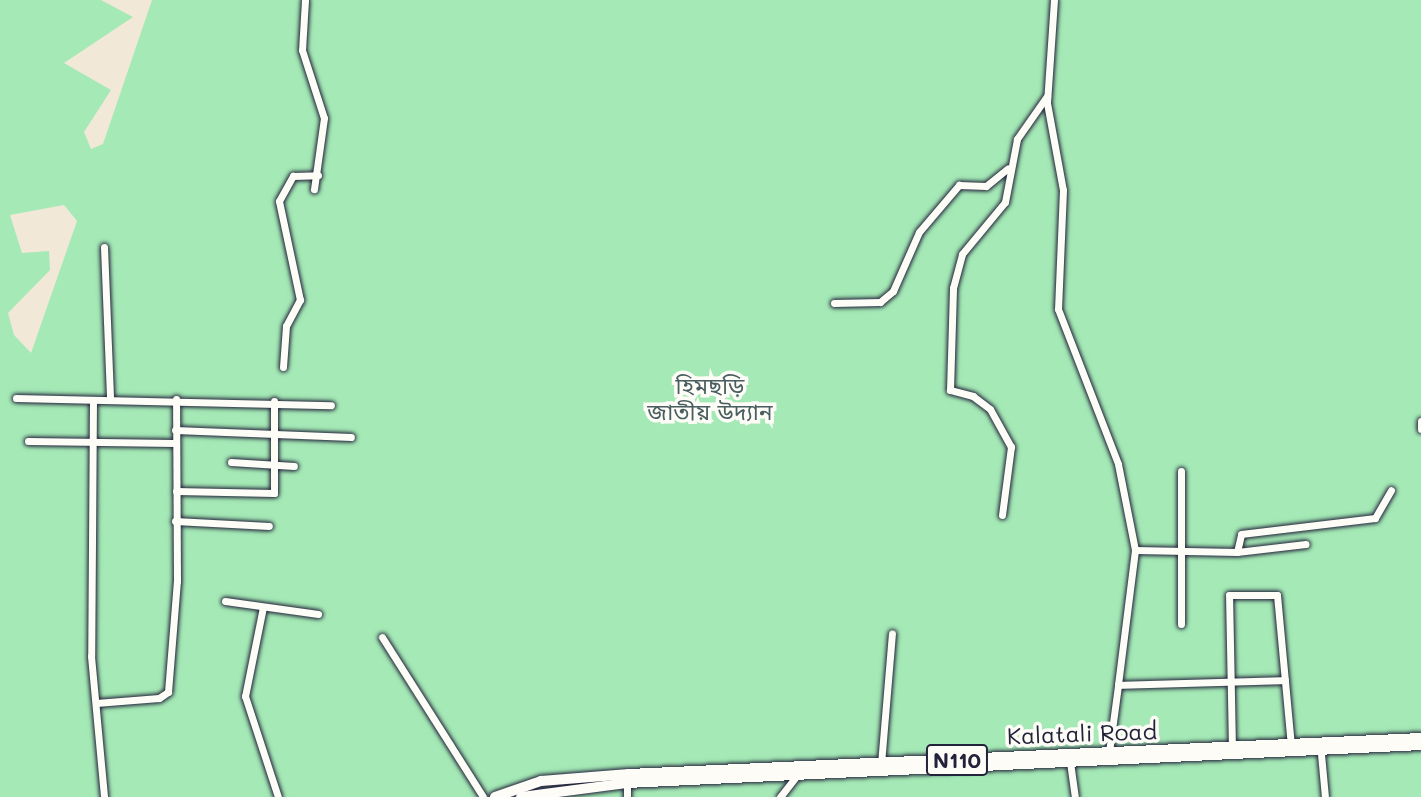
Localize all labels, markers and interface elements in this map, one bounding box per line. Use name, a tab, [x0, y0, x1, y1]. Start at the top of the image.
park label: হিমছড়ি জাতীয় উদ্যান	[647, 371, 773, 425]
street label: Kalatali Road	[1006, 717, 1158, 749]
road number: N110	[926, 742, 988, 778]

